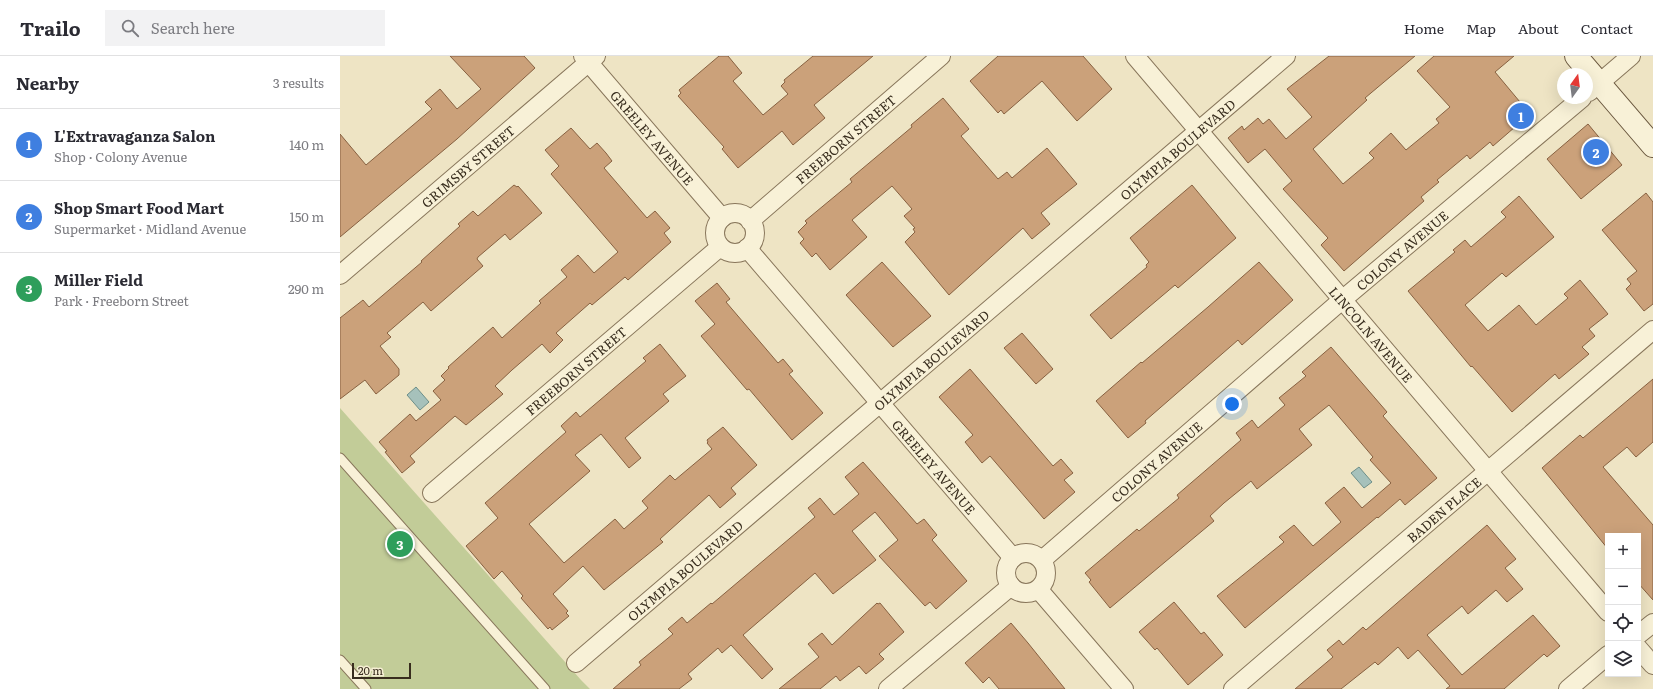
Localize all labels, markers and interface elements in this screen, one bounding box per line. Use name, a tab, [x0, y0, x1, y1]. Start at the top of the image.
search box	[105, 10, 385, 46]
text: Trailo	[20, 14, 81, 42]
text: Search here	[151, 16, 235, 39]
icon: search	[119, 17, 141, 39]
text: Home	[1404, 18, 1444, 38]
text: Map	[1466, 18, 1496, 38]
text: About	[1518, 18, 1559, 38]
text: Contact	[1581, 18, 1633, 38]
north arrow	[1557, 68, 1593, 104]
text: Nearby	[16, 70, 79, 95]
text: 3 results	[273, 73, 324, 92]
street label: GREELEY AVENUE	[606, 86, 699, 189]
street label: FREEBORN STREET	[791, 89, 900, 188]
street label: OLYMPIA BOULEVARD	[1115, 94, 1239, 204]
pin: 1	[1508, 101, 1534, 131]
street label: GRIMSBY STREET	[417, 120, 519, 211]
text: L'Extravaganza Salon	[54, 124, 215, 147]
text: 1	[26, 135, 32, 154]
text: 140 m	[289, 135, 324, 154]
pin: 2	[1583, 137, 1609, 167]
text: Shop · Colony Avenue	[54, 147, 187, 166]
text: Shop Smart Food Mart	[54, 196, 224, 219]
street label: COLONY AVENUE	[1351, 205, 1452, 294]
text: 2	[26, 207, 32, 226]
text: 150 m	[289, 207, 324, 226]
text: Supermarket · Midland Avenue	[54, 219, 246, 238]
text: Miller Field	[54, 268, 143, 291]
text: 3	[25, 279, 33, 298]
text: 290 m	[288, 279, 324, 298]
street label: LINCOLN AVENUE	[1325, 282, 1418, 386]
text: Park · Freeborn Street	[54, 291, 189, 310]
street label: OLYMPIA BOULEVARD	[869, 305, 993, 414]
street label: FREEBORN STREET	[521, 321, 631, 419]
your location	[1222, 394, 1242, 414]
street label: GREELEY AVENUE	[888, 415, 981, 518]
street label: COLONY AVENUE	[1106, 416, 1206, 506]
street label: BADEN PLACE	[1402, 472, 1485, 546]
street label: OLYMPIA BOULEVARD	[623, 515, 747, 625]
pin: 3	[387, 529, 413, 559]
map controls	[1605, 533, 1641, 677]
button: +	[1605, 533, 1641, 569]
button: −	[1605, 569, 1641, 605]
button: locate	[1605, 605, 1641, 641]
button: layers	[1605, 641, 1641, 677]
scale bar	[352, 661, 411, 680]
text: 20 m	[358, 662, 383, 678]

